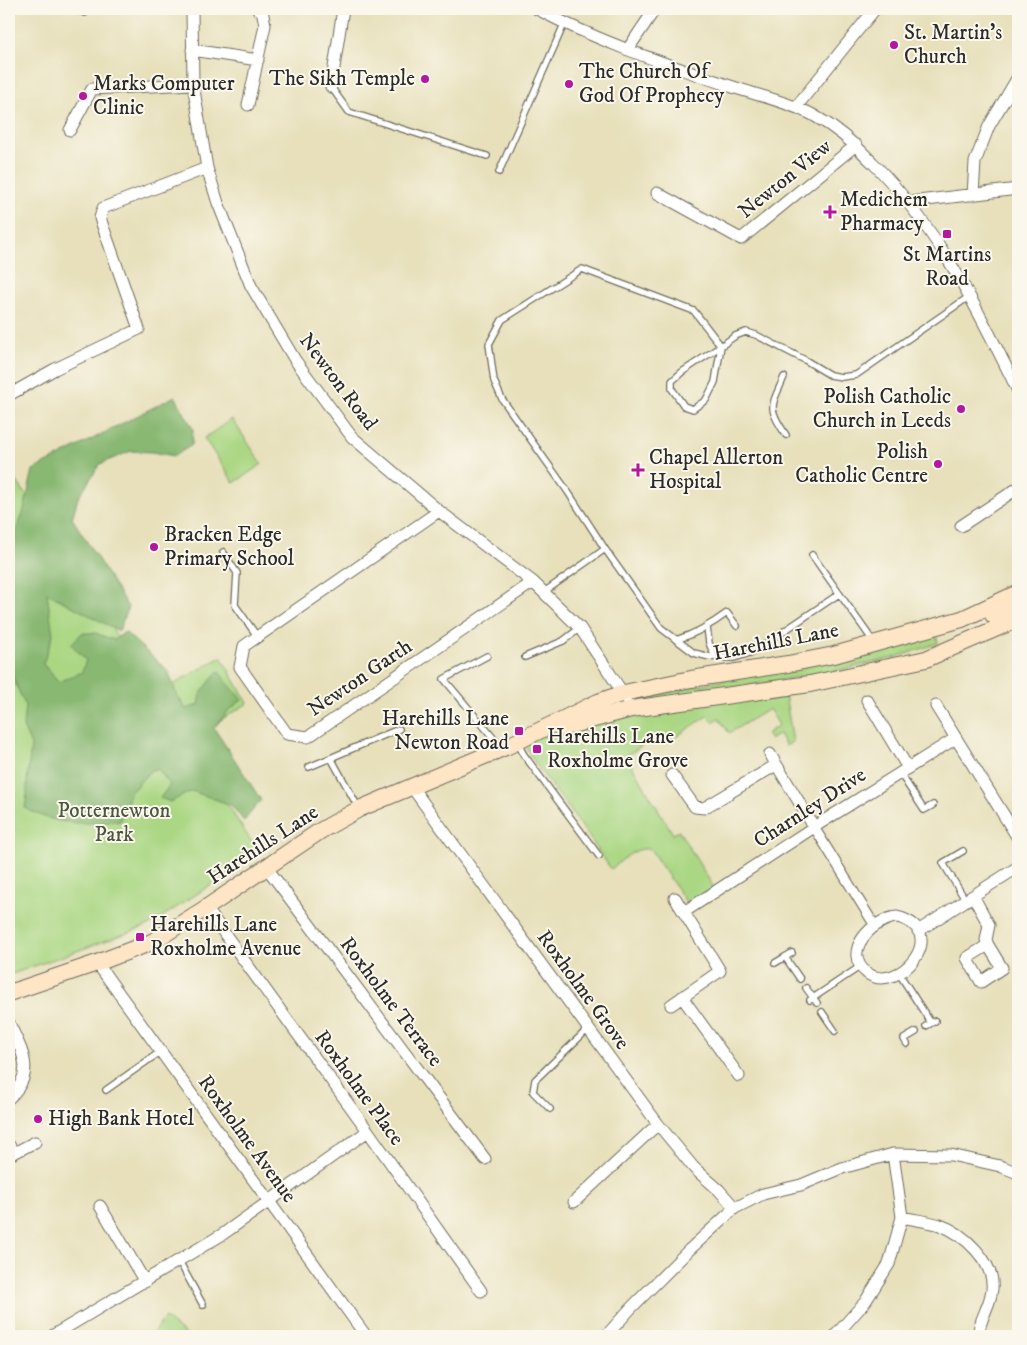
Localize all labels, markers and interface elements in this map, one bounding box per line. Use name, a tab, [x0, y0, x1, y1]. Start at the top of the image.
place label: St. Martin's Church	[904, 20, 1002, 70]
marker: St. Martin's Church	[888, 39, 900, 51]
place label: The Church Of God Of Prophecy	[579, 59, 725, 109]
place label: The Sikh Temple	[269, 66, 415, 92]
place label: Marks Computer Clinic	[93, 71, 235, 121]
marker: The Sikh Temple	[419, 73, 431, 85]
marker: The Church Of God Of Prophecy	[563, 78, 575, 90]
marker: Marks Computer Clinic	[77, 90, 89, 102]
street label: Newton View	[733, 133, 837, 224]
place label: Medichem Pharmacy	[840, 187, 928, 237]
marker: Medichem Pharmacy	[824, 206, 836, 218]
marker: St Martins Road	[941, 228, 953, 240]
place label: St Martins Road	[903, 242, 991, 292]
street label: Newton Road	[293, 328, 383, 436]
place label: Polish Catholic Church in Leeds	[813, 384, 951, 434]
marker: Polish Catholic Church in Leeds	[955, 403, 967, 415]
place label: Polish Catholic Centre	[795, 439, 928, 489]
place label: Chapel Allerton Hospital	[649, 445, 783, 495]
marker: Polish Catholic Centre	[932, 458, 944, 470]
marker: Chapel Allerton Hospital	[631, 463, 645, 477]
place label: Bracken Edge Primary School	[164, 522, 295, 572]
marker: Bracken Edge Primary School	[148, 541, 160, 553]
street label: Harehills Lane	[711, 617, 841, 667]
street label: Newton Garth	[303, 634, 417, 722]
place label: Harehills Lane Newton Road	[382, 706, 510, 756]
place label: Harehills Lane Roxholme Grove	[547, 724, 689, 774]
marker: Harehills Lane Newton Road	[513, 725, 525, 737]
marker: Harehills Lane Roxholme Grove	[531, 743, 543, 755]
street label: Charnley Drive	[749, 762, 871, 854]
park label: Potternewton Park	[58, 798, 170, 848]
street label: Harehills Lane	[203, 799, 324, 891]
place label: Harehills Lane Roxholme Avenue	[150, 912, 302, 962]
street label: Roxholme Grove	[531, 925, 635, 1055]
marker: Harehills Lane Roxholme Avenue	[134, 931, 146, 943]
street label: Roxholme Terrace	[334, 932, 448, 1072]
street label: Roxholme Place	[309, 1025, 410, 1151]
street label: Roxholme Avenue	[192, 1070, 302, 1208]
place label: High Bank Hotel	[48, 1106, 195, 1132]
marker: High Bank Hotel	[32, 1113, 44, 1125]

